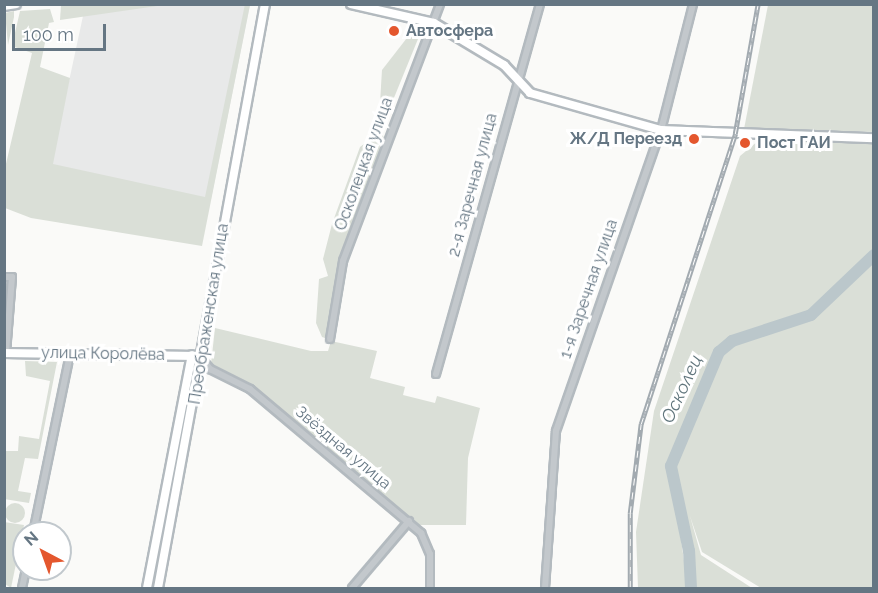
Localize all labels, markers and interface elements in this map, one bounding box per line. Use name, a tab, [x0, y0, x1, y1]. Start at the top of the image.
scale bar	[15, 12, 110, 50]
place label: Автосфера	[406, 21, 493, 41]
text: 100 m	[23, 24, 74, 45]
marker: Автосфера	[387, 24, 401, 38]
street label: Осколецкая улица	[331, 95, 397, 233]
street label: 2-я Заречная улица	[445, 111, 501, 259]
place label: Ж/Д Переезд	[569, 129, 682, 149]
marker: Ж/Д Переезд	[687, 132, 701, 146]
place label: Пост ГАИ	[757, 133, 831, 153]
marker: Пост ГАИ	[738, 136, 752, 150]
street label: 1-я Заречная улица	[556, 217, 622, 361]
street label: Преображенская улица	[185, 222, 233, 406]
street label: улица Королёва	[41, 343, 165, 365]
water label: Осколец	[657, 351, 707, 427]
street label: Звёздная улица	[291, 402, 395, 494]
north arrow	[12, 521, 72, 581]
text: N	[20, 527, 42, 550]

